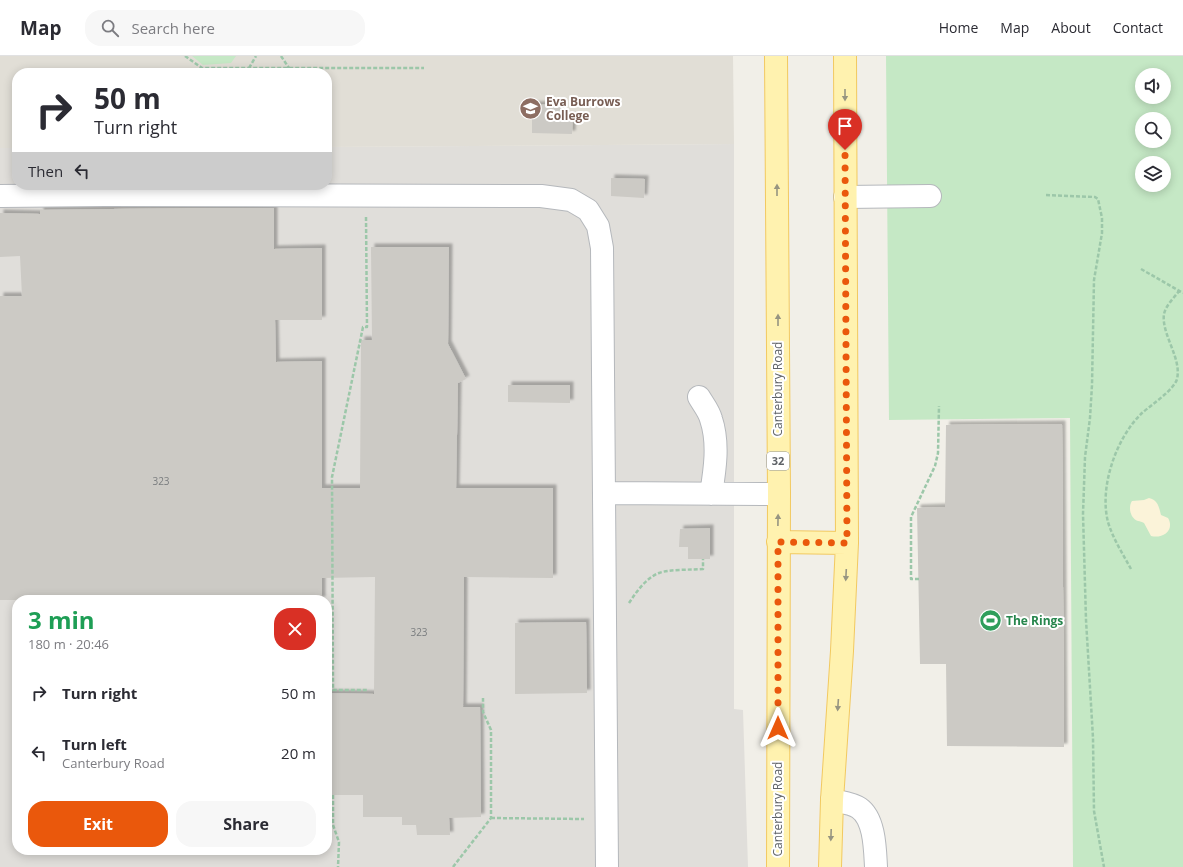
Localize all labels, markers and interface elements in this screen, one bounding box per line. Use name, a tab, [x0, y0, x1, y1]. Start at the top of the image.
search box	[85, 10, 365, 46]
text: Map	[20, 15, 61, 41]
icon: search	[99, 17, 121, 39]
text: Search here	[131, 18, 215, 38]
text: Home	[939, 18, 978, 37]
text: Map	[1000, 18, 1029, 37]
text: About	[1051, 18, 1091, 37]
text: Contact	[1113, 18, 1163, 37]
map controls	[1135, 68, 1171, 192]
button: sound	[1135, 68, 1171, 104]
text: 50 m	[94, 79, 161, 117]
icon: right	[28, 84, 80, 136]
one-way arrow	[842, 89, 848, 102]
place label: Eva Burrows College	[546, 93, 620, 124]
school or university icon: Eva Burrows College	[517, 96, 543, 122]
pin	[828, 109, 862, 150]
button: search	[1135, 112, 1171, 148]
text: Turn right	[94, 115, 177, 139]
icon: arrive	[834, 115, 856, 137]
button: layers	[1135, 156, 1171, 192]
icon: left	[71, 160, 93, 182]
text: Then	[28, 161, 63, 181]
one-way arrow	[774, 183, 780, 196]
one-way arrow	[774, 314, 781, 326]
street label: Canterbury Road	[769, 342, 786, 436]
road number: 32	[767, 452, 789, 470]
house number: 323	[152, 474, 170, 488]
one-way arrow	[775, 513, 781, 526]
one-way arrow	[842, 569, 849, 581]
text: 3 min	[28, 603, 95, 636]
button: close	[274, 608, 316, 650]
sports icon: The Rings	[978, 608, 1004, 634]
place label: The Rings	[1006, 612, 1063, 629]
house number: 323	[410, 625, 428, 639]
text: 180 m · 20:46	[28, 635, 109, 653]
icon: right	[28, 682, 50, 704]
text: Turn right	[62, 683, 137, 703]
text: 50 m	[281, 683, 316, 703]
one-way arrow	[835, 699, 842, 711]
position arrow	[757, 707, 799, 749]
text: Turn left	[62, 734, 127, 754]
icon: left	[28, 742, 50, 764]
text: 20 m	[281, 743, 316, 763]
text: Canterbury Road	[62, 754, 165, 772]
street label: Canterbury Road	[769, 762, 786, 856]
button: Exit	[28, 801, 168, 847]
button: Share	[176, 801, 316, 847]
one-way arrow	[828, 829, 834, 842]

